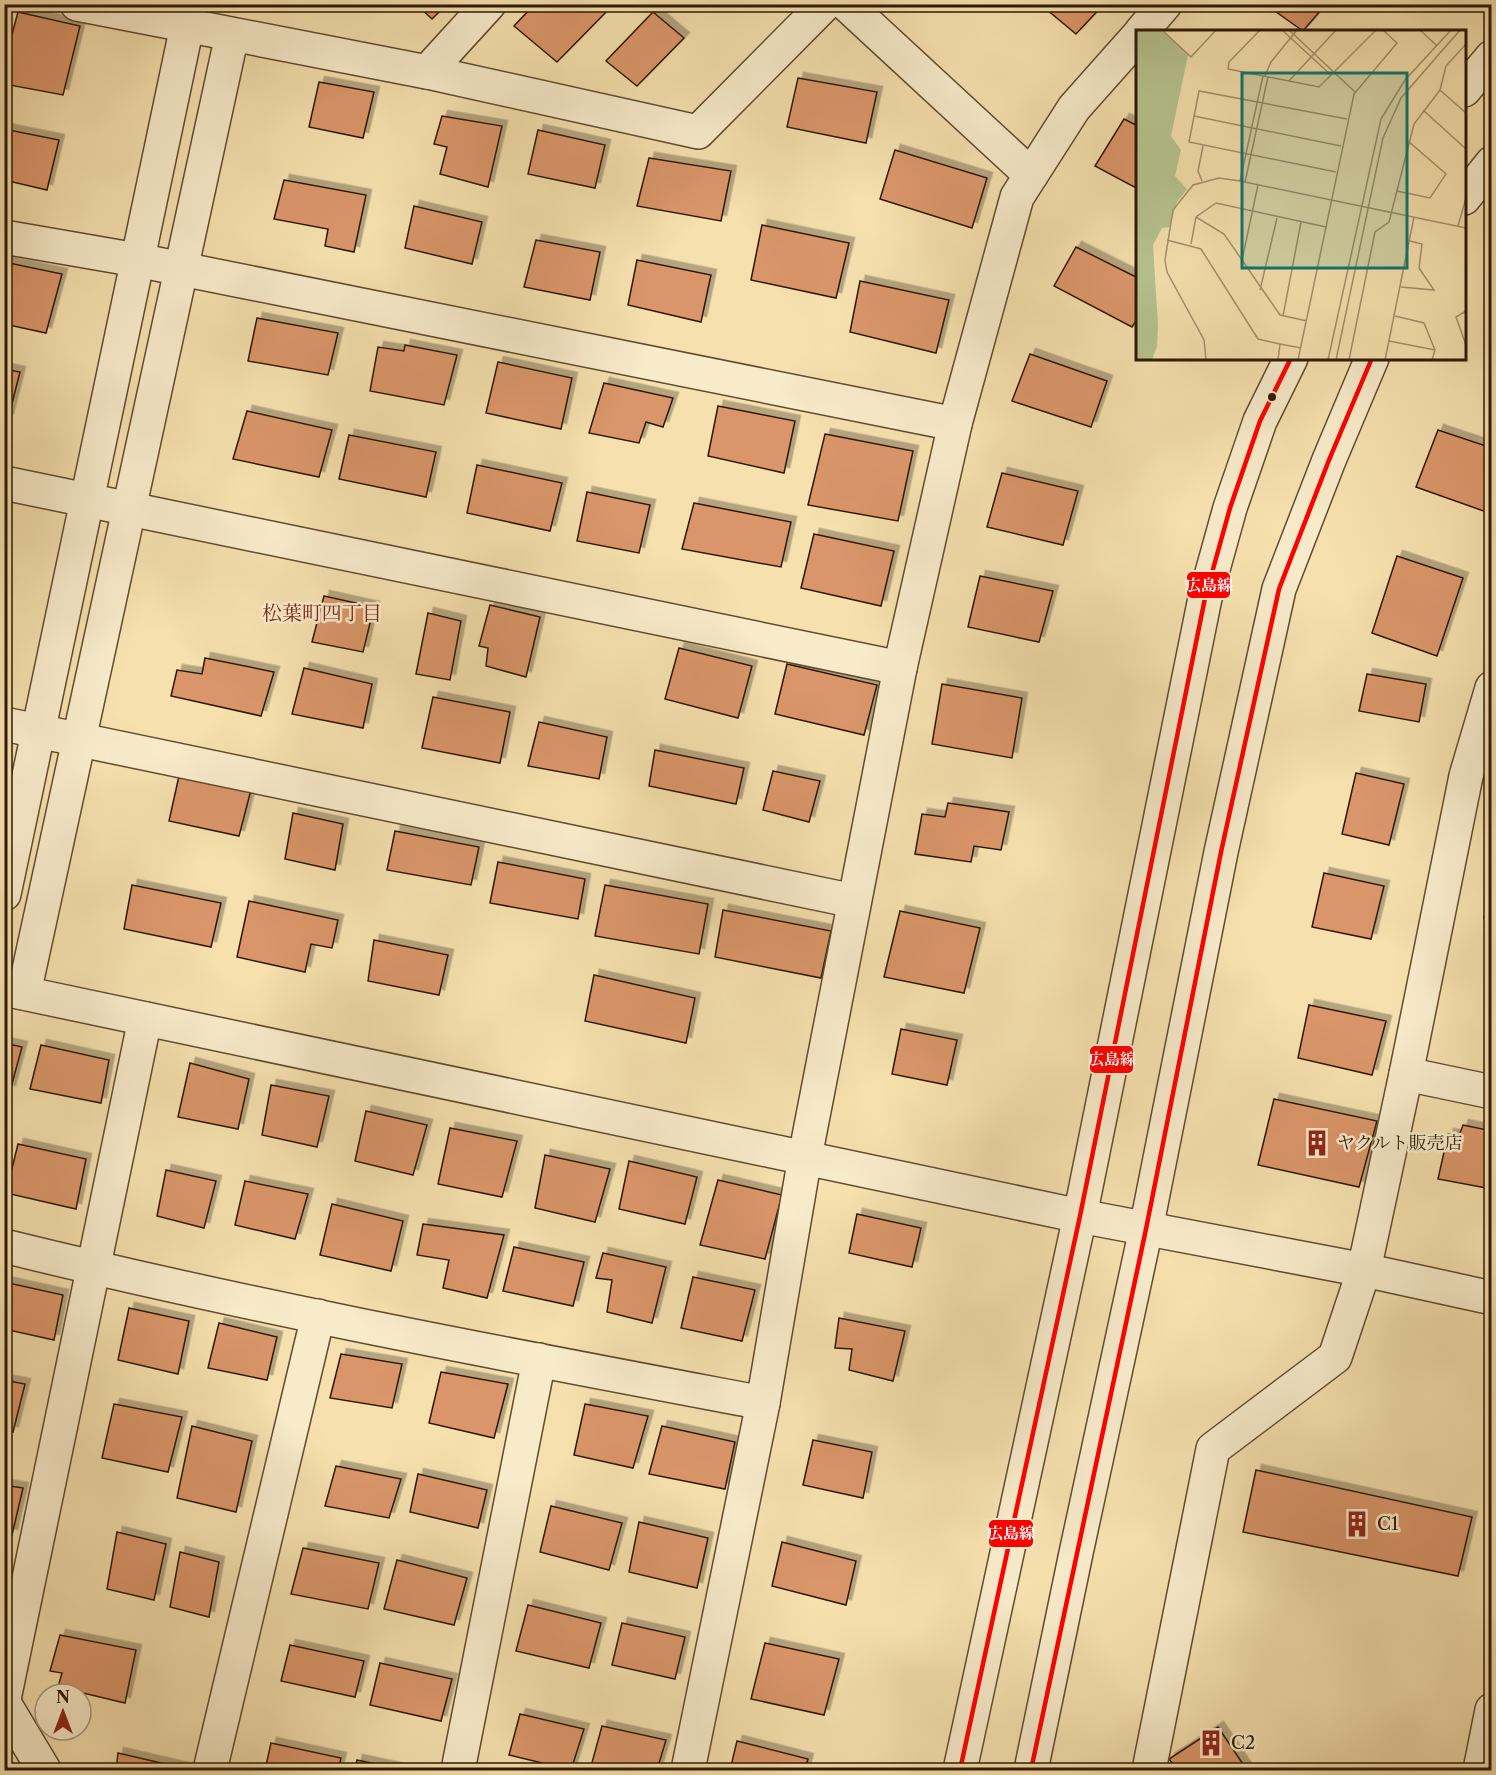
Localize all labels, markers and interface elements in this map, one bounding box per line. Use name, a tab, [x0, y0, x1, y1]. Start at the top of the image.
inset map	[1136, 30, 1466, 360]
unlabelled marker	[1266, 391, 1278, 403]
line badge: 広島線	[1186, 571, 1231, 599]
text: 広島線	[1185, 575, 1233, 595]
district label: 松葉町四丁目	[262, 601, 382, 625]
line badge: 広島線	[1089, 1045, 1134, 1074]
text: 広島線	[1088, 1049, 1136, 1069]
building icon: ヤクルト販売店	[1302, 1128, 1332, 1158]
place label: ヤクルト販売店	[1337, 1132, 1462, 1154]
building icon: C1	[1342, 1509, 1372, 1539]
place label: C1	[1377, 1513, 1399, 1535]
line badge: 広島線	[988, 1519, 1034, 1548]
text: 広島線	[987, 1523, 1035, 1543]
north arrow	[33, 1682, 93, 1742]
text: N	[56, 1687, 70, 1707]
building icon: C2	[1196, 1728, 1226, 1758]
place label: C2	[1231, 1732, 1255, 1754]

